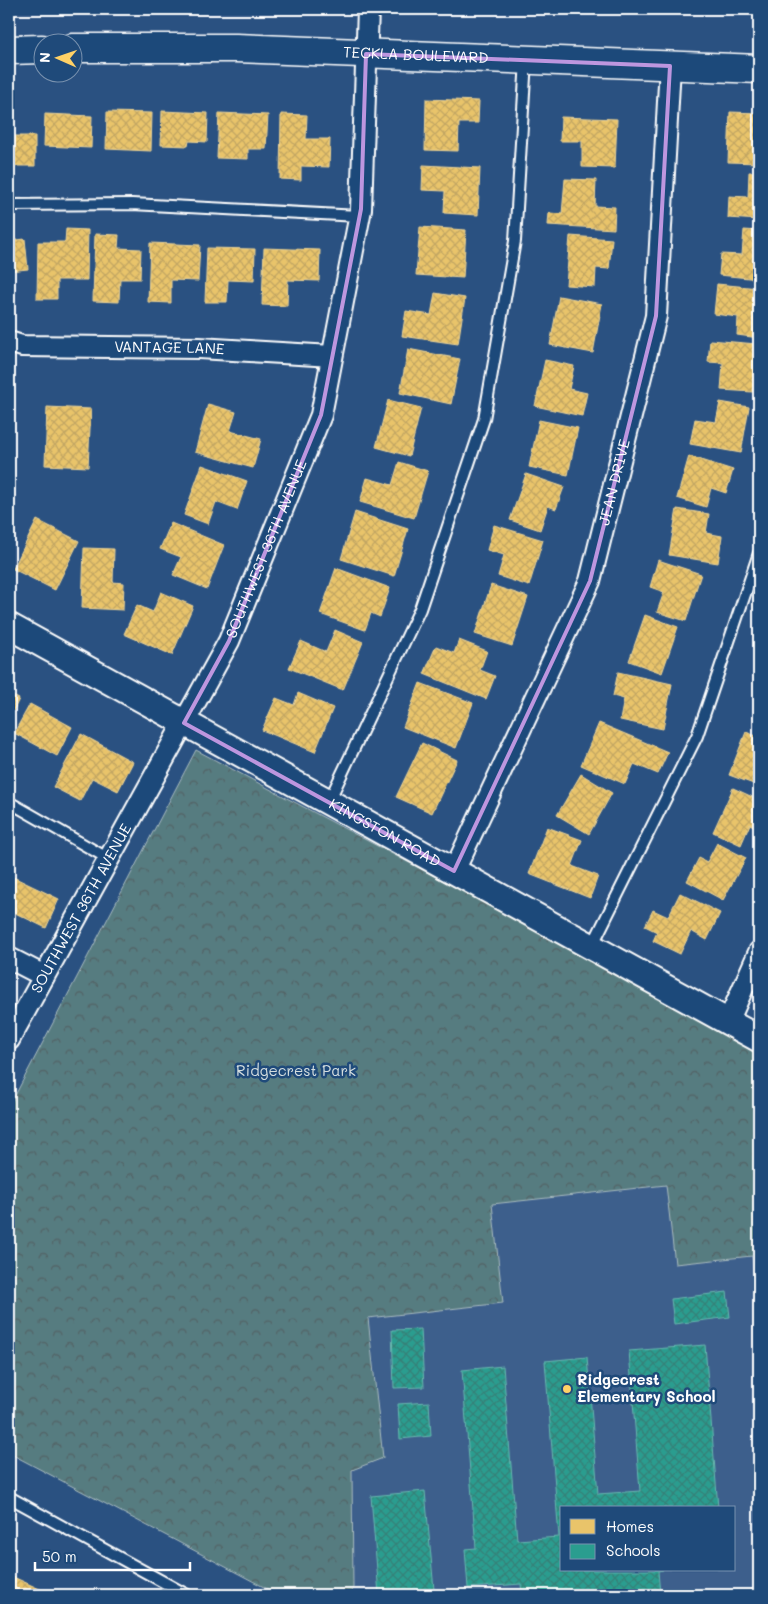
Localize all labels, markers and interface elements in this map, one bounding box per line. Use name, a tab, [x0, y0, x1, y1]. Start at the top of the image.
north arrow	[32, 32, 82, 82]
street label: TECKLA BOULEVARD	[343, 41, 489, 67]
text: N	[35, 52, 54, 63]
street label: VANTAGE LANE	[114, 336, 225, 359]
street label: JEAN DRIVE	[593, 437, 634, 527]
street label: SOUTHWEST 36TH AVENUE	[220, 456, 311, 641]
street label: KINGSTON ROAD	[326, 793, 445, 871]
street label: SOUTHWEST 36TH AVENUE	[26, 820, 136, 996]
park label: Ridgecrest Park	[236, 1060, 356, 1080]
place label: Ridgecrest Elementary School	[577, 1369, 716, 1406]
marker: Ridgecrest Elementary School	[561, 1383, 573, 1395]
legend	[560, 1506, 736, 1572]
text: Homes	[606, 1516, 654, 1536]
scale bar	[35, 1539, 190, 1571]
text: Schools	[606, 1540, 661, 1560]
text: 50 m	[42, 1546, 77, 1566]

